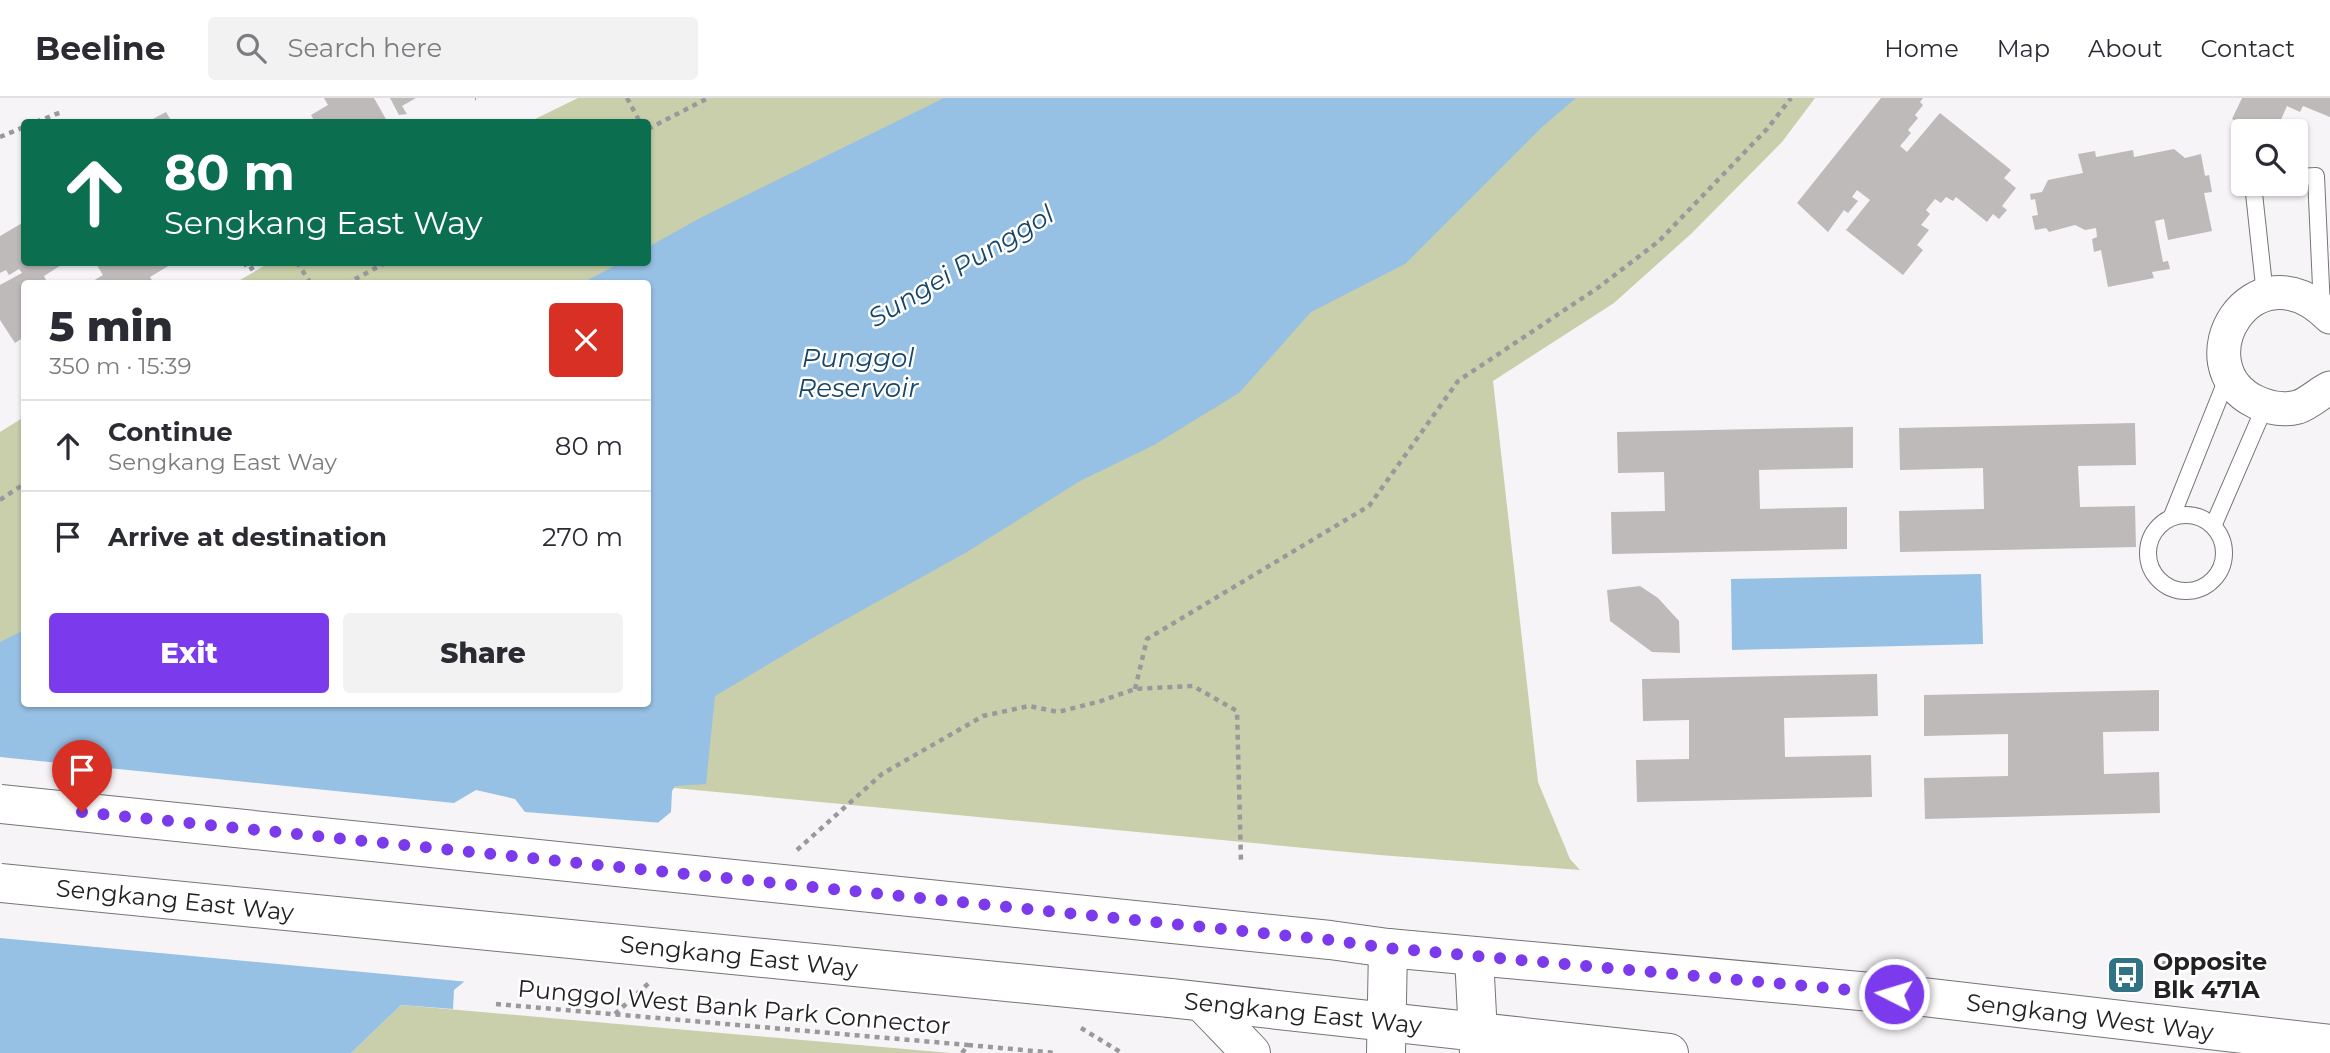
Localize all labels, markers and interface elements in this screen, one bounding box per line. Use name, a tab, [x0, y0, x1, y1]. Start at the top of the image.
search box	[208, 17, 698, 80]
text: Beeline	[35, 28, 166, 68]
icon: search	[232, 29, 270, 67]
text: Search here	[288, 32, 442, 64]
text: Home	[1884, 34, 1959, 63]
text: Map	[1997, 34, 2050, 63]
text: About	[2088, 34, 2162, 63]
text: Contact	[2200, 34, 2295, 63]
map controls	[2231, 119, 2308, 196]
button: search	[2231, 119, 2308, 196]
text: 80 m	[164, 143, 295, 202]
icon: ahead	[49, 147, 140, 238]
water label: Sungei Punggol	[862, 198, 1060, 334]
text: Sengkang East Way	[164, 203, 483, 242]
text: 5 min	[49, 300, 173, 352]
button: close	[549, 303, 623, 377]
water label: Punggol Reservoir	[797, 342, 919, 404]
text: 350 m · 15:39	[49, 352, 191, 380]
text: Continue	[108, 416, 233, 448]
icon: ahead	[49, 427, 87, 465]
text: 80 m	[555, 430, 623, 462]
text: Sengkang East Way	[108, 448, 337, 476]
icon: arrive	[49, 518, 87, 556]
text: Arrive at destination	[108, 521, 387, 553]
text: 270 m	[542, 521, 623, 553]
button: Exit	[49, 613, 329, 693]
button: Share	[343, 613, 623, 693]
pin	[52, 740, 112, 812]
icon: arrive	[63, 751, 101, 789]
street label: Sengkang East Way	[55, 873, 295, 927]
street label: Sengkang East Way	[619, 929, 859, 983]
place label: Opposite Blk 471A	[2153, 947, 2267, 1004]
bus stop icon: Opposite Blk 471A	[2105, 954, 2147, 996]
position arrow	[1857, 957, 1931, 1031]
street label: Punggol West Bank Park Connector	[516, 974, 952, 1040]
street label: Sengkang East Way	[1183, 986, 1423, 1040]
street label: Sengkang West Way	[1965, 987, 2215, 1047]

